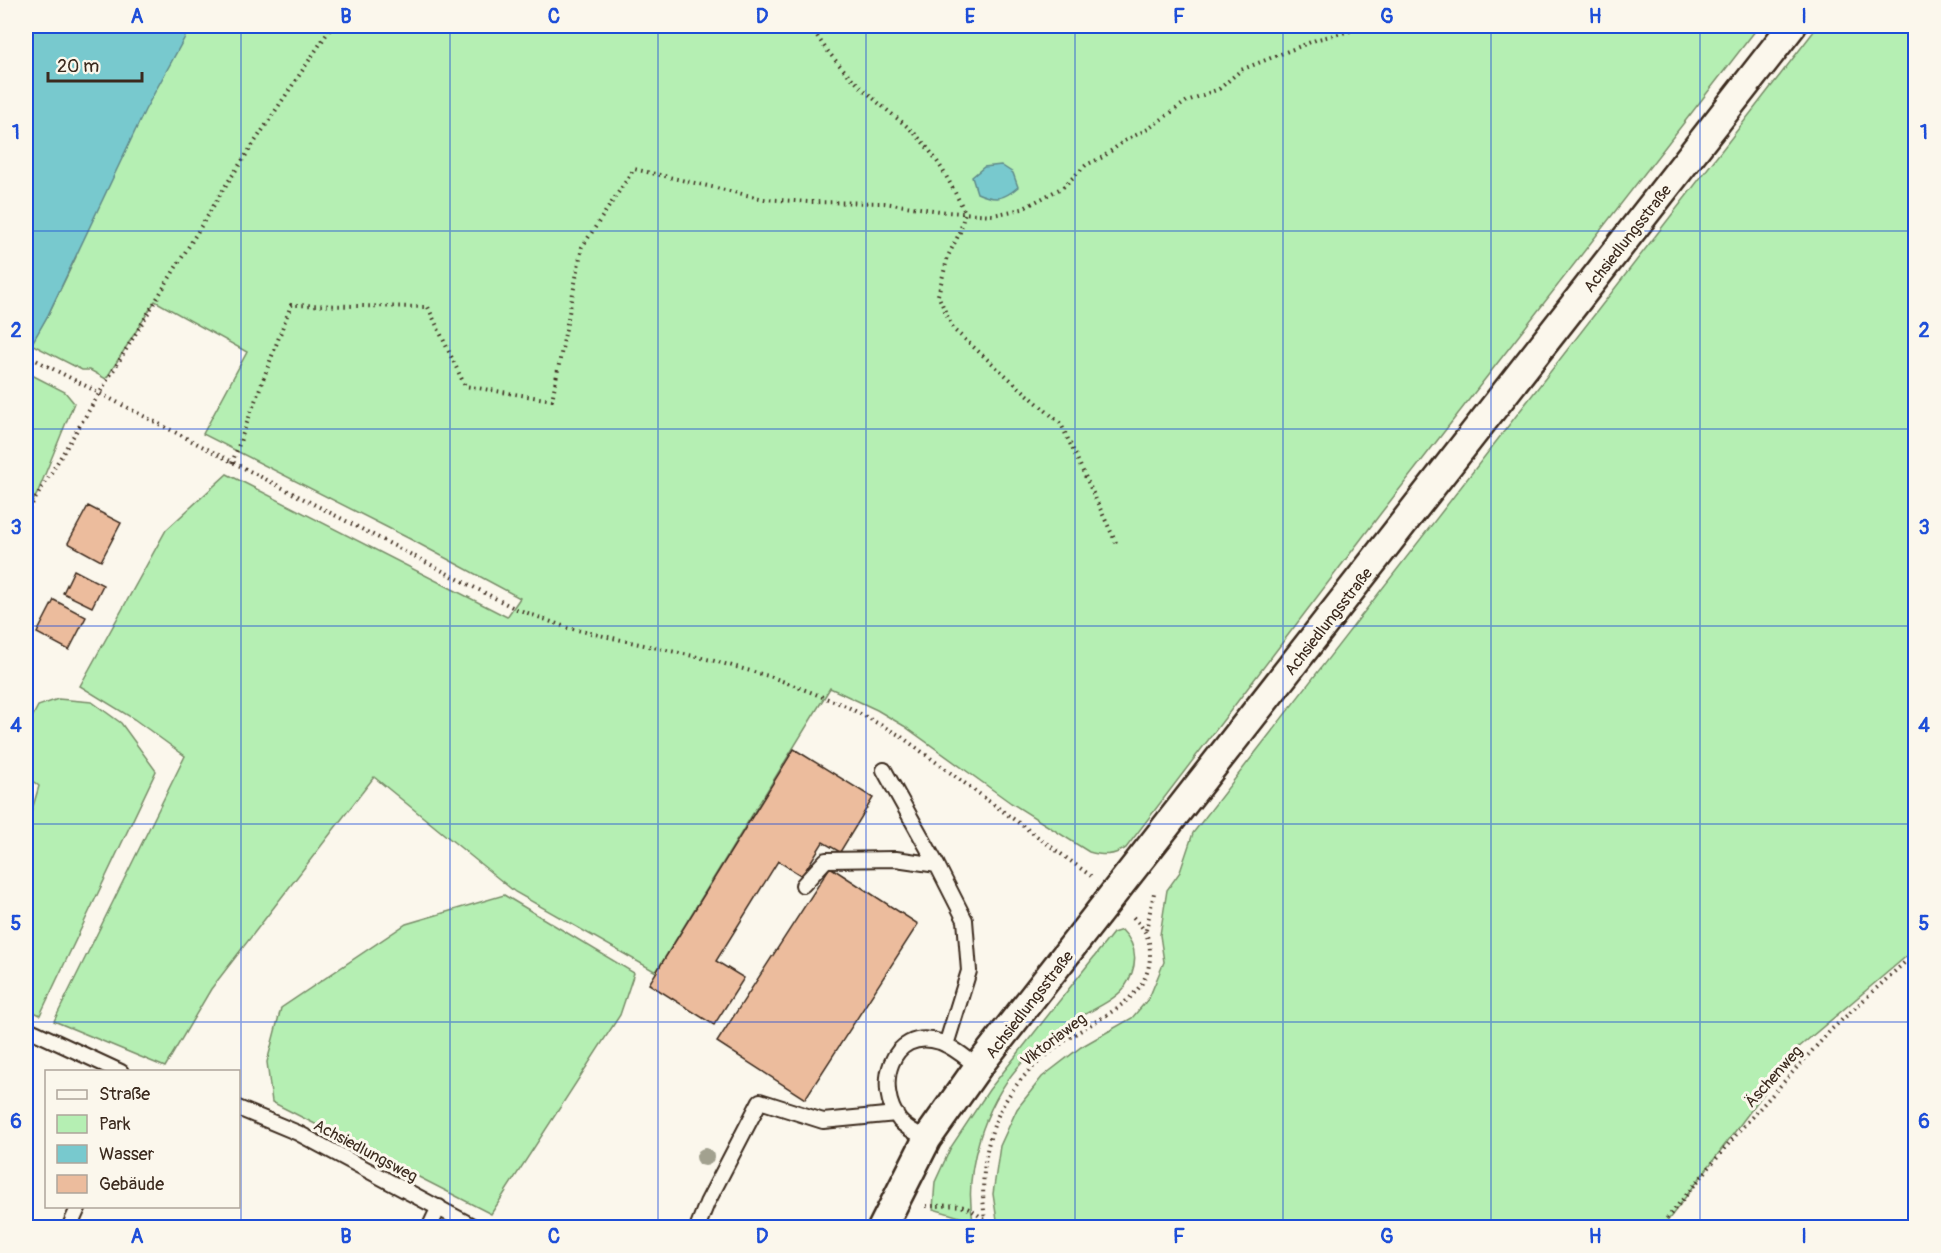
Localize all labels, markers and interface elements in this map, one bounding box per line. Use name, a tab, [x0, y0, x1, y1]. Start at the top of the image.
text: A	[131, 4, 144, 29]
text: B	[340, 4, 352, 29]
text: C	[548, 4, 560, 29]
text: D	[756, 4, 769, 29]
text: E	[965, 4, 976, 29]
text: F	[1173, 4, 1185, 29]
text: G	[1380, 4, 1394, 29]
text: H	[1589, 4, 1602, 29]
text: I	[1801, 4, 1807, 29]
scale bar	[48, 45, 142, 83]
text: 20 m	[57, 55, 99, 78]
text: 1	[12, 120, 20, 145]
text: 1	[1920, 120, 1928, 145]
street label: Achsiedlungsstraße	[1580, 181, 1676, 296]
text: 2	[10, 318, 22, 343]
text: 2	[1918, 318, 1930, 343]
text: 3	[10, 515, 22, 540]
text: 3	[1918, 515, 1930, 540]
street label: Achsiedlungsstraße	[1281, 564, 1377, 679]
text: 4	[10, 713, 22, 738]
text: 4	[1918, 713, 1930, 738]
text: 5	[11, 911, 22, 936]
text: 5	[1919, 911, 1930, 936]
street label: Achsiedlungsstraße	[982, 947, 1078, 1062]
street label: Viktoriaweg	[1017, 1009, 1090, 1071]
street label: Äschenweg	[1741, 1041, 1807, 1112]
legend	[45, 1070, 240, 1208]
text: Straße	[99, 1083, 150, 1106]
text: 6	[10, 1109, 22, 1134]
text: 6	[1918, 1109, 1930, 1134]
text: Park	[99, 1113, 131, 1136]
street label: Achsiedlungsweg	[310, 1115, 421, 1187]
text: Wasser	[99, 1143, 155, 1166]
text: Gebäude	[99, 1173, 164, 1196]
text: A	[131, 1224, 144, 1249]
text: B	[340, 1224, 352, 1249]
text: C	[548, 1224, 560, 1249]
text: D	[756, 1224, 769, 1249]
text: E	[965, 1224, 976, 1249]
text: F	[1173, 1224, 1185, 1249]
text: G	[1380, 1224, 1394, 1249]
text: H	[1589, 1224, 1602, 1249]
text: I	[1801, 1224, 1807, 1249]

